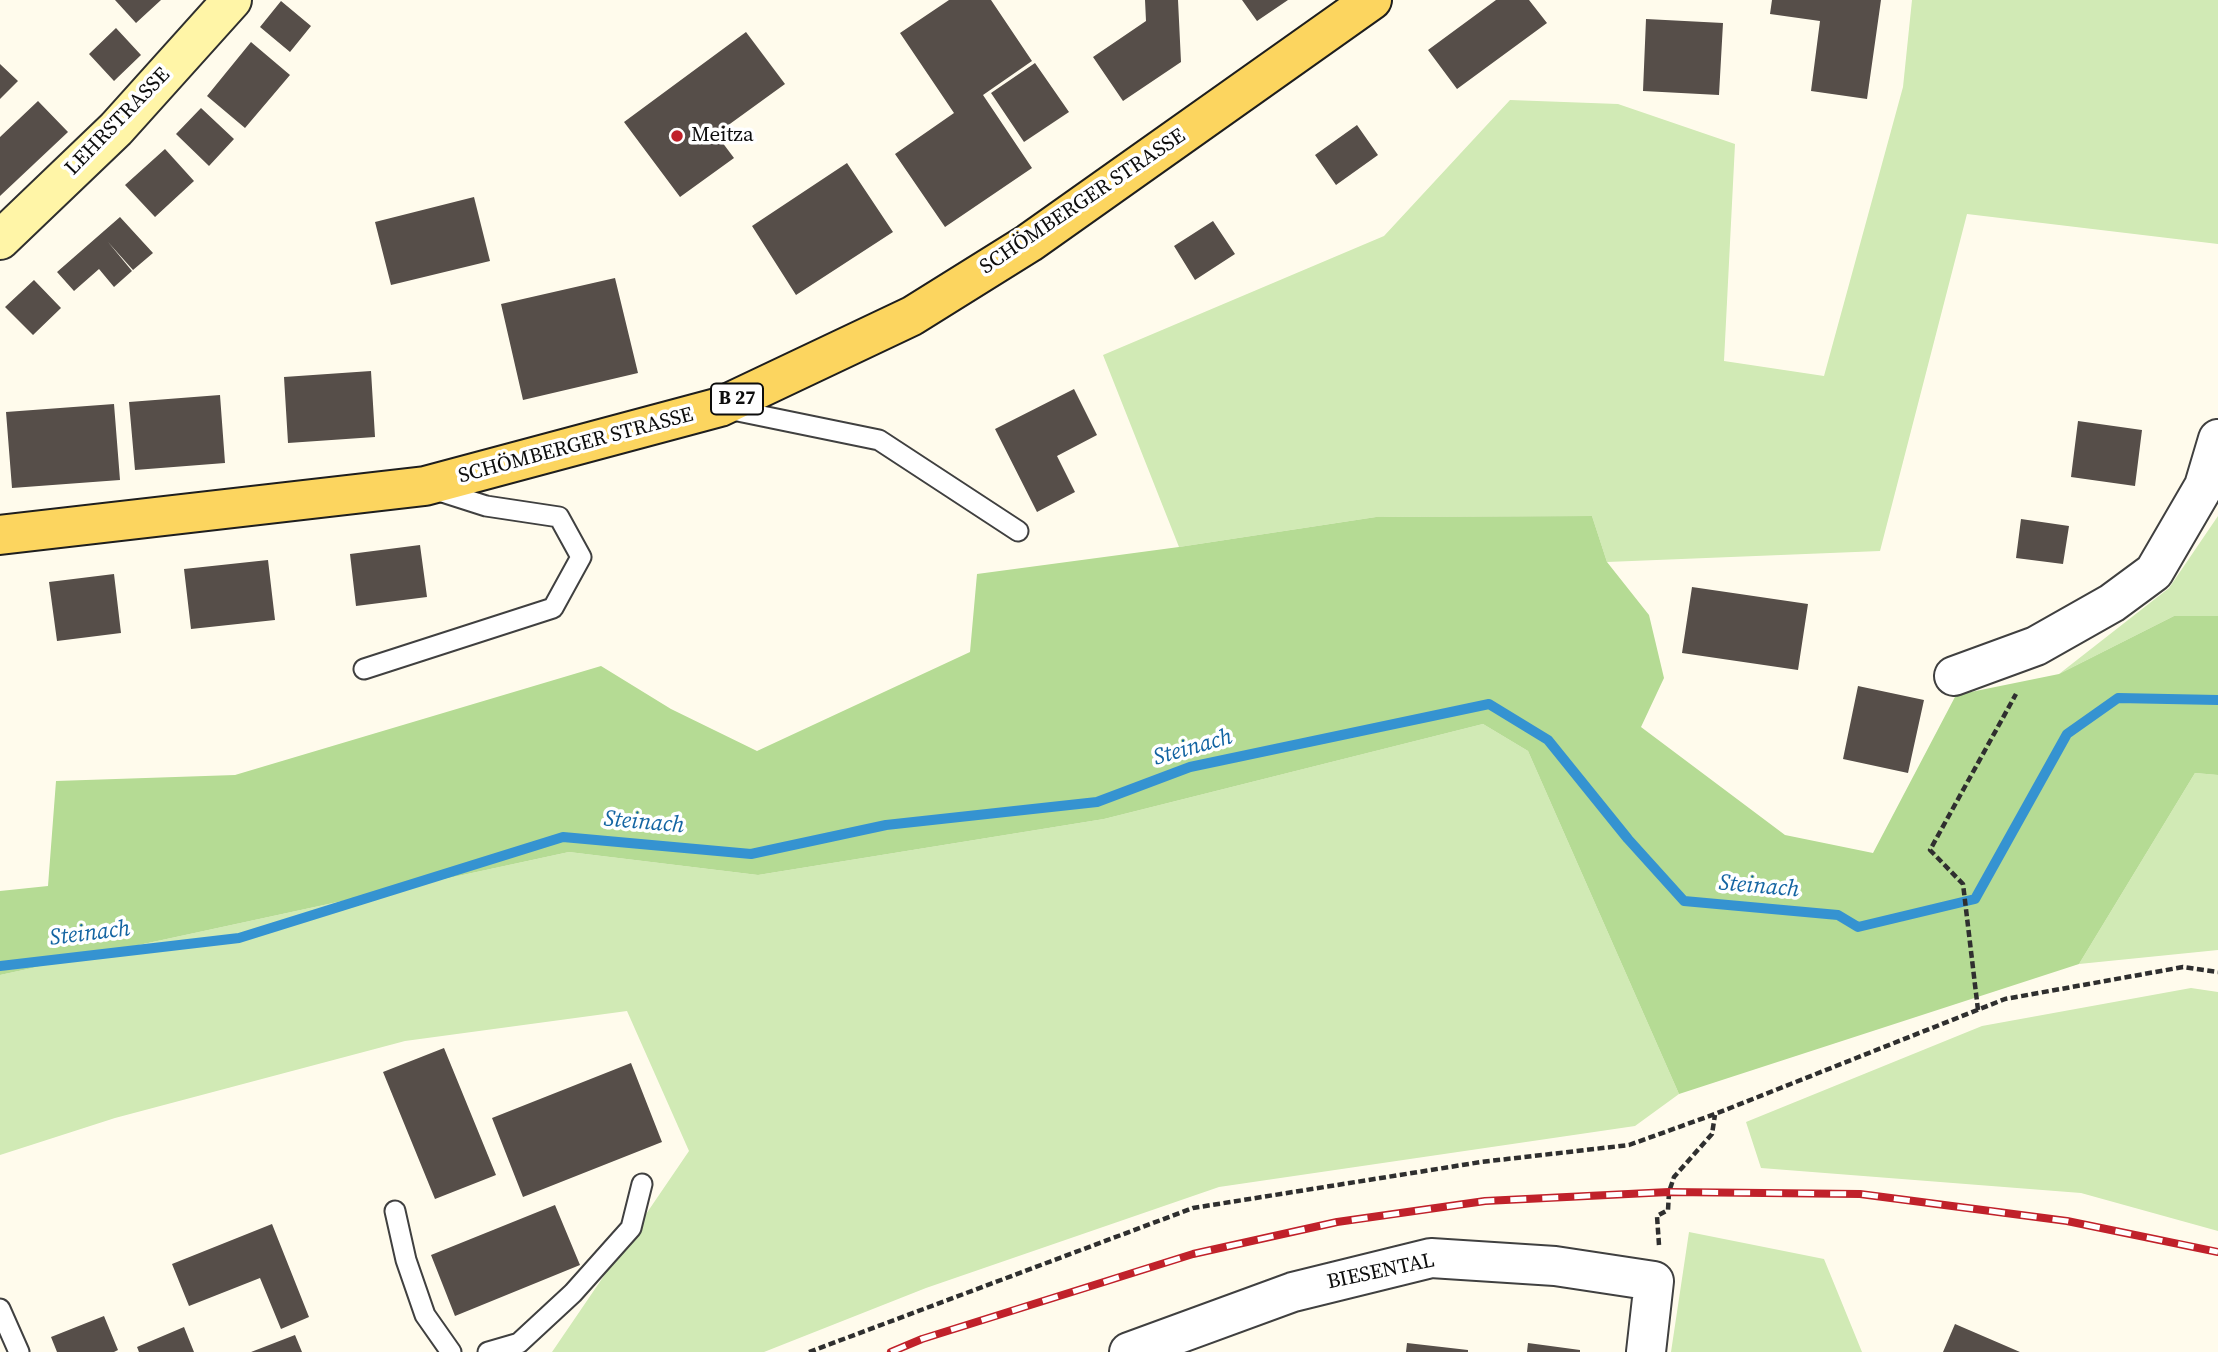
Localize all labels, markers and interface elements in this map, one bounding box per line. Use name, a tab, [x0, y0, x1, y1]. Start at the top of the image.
street label: LEHRSTRASSE	[60, 63, 176, 181]
place label: Meitza	[691, 123, 754, 149]
street label: SCHÖMBERGER STRASSE	[976, 124, 1190, 280]
marker: Meitza	[669, 128, 685, 144]
road number: B 27	[711, 384, 763, 414]
street label: SCHÖMBERGER STRASSE	[456, 402, 696, 490]
water label: Steinach	[1150, 724, 1236, 772]
water label: Steinach	[602, 806, 686, 840]
water label: Steinach	[1717, 870, 1801, 904]
water label: Steinach	[48, 915, 132, 953]
street label: BIESENTAL	[1325, 1248, 1437, 1296]

